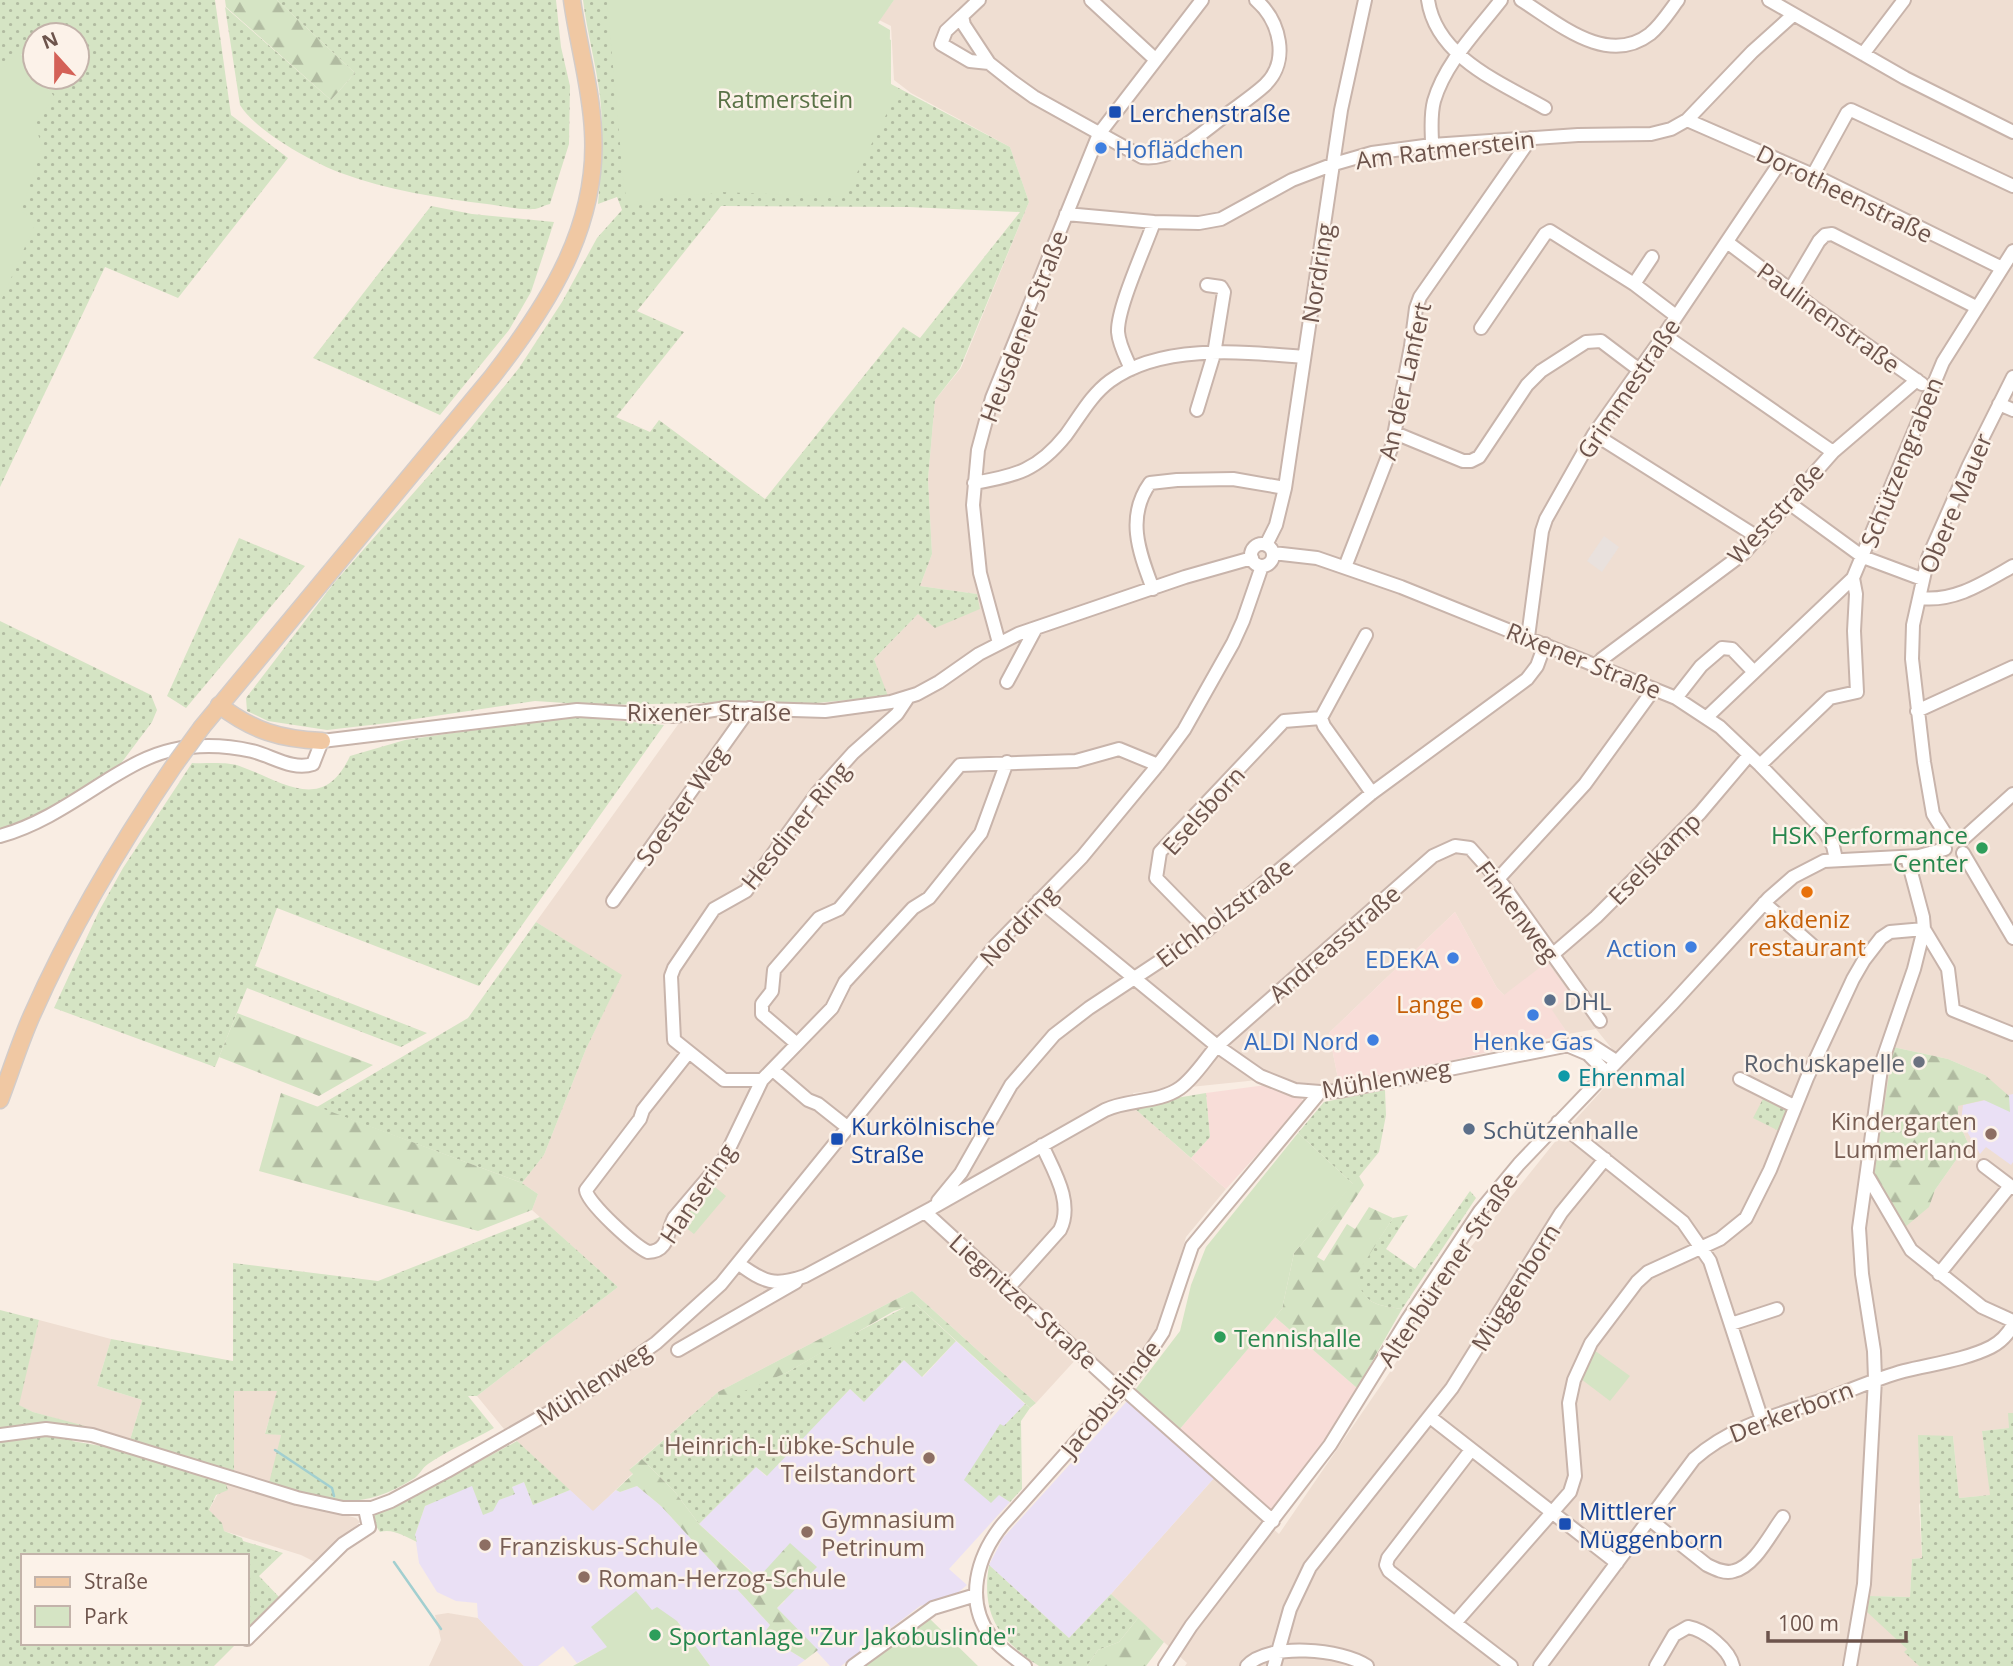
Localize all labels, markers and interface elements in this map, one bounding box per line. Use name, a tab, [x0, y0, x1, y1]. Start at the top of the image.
north arrow	[21, 21, 91, 91]
text: N	[38, 25, 62, 55]
park label: Ratmerstein	[717, 82, 853, 115]
place label: Lerchenstraße	[1129, 96, 1291, 129]
marker: Lerchenstraße	[1107, 104, 1123, 120]
street label: Am Ratmerstein	[1354, 122, 1536, 176]
place label: Hoflädchen	[1115, 132, 1244, 165]
street label: Dorotheenstraße	[1751, 136, 1939, 250]
marker: Hoflädchen	[1093, 140, 1109, 156]
street label: Nordring	[1293, 221, 1341, 325]
street label: Heusdener Straße	[971, 225, 1075, 427]
street label: Paulinenstraße	[1751, 254, 1907, 380]
street label: An der Lanfert	[1370, 299, 1438, 463]
street label: Grimmestraße	[1569, 311, 1687, 465]
street label: Schützengraben	[1852, 372, 1950, 552]
street label: Obere Mauer	[1911, 428, 1999, 578]
street label: Weststraße	[1720, 455, 1830, 571]
street label: Rixener Straße	[1502, 614, 1666, 706]
street label: Rixener Straße	[627, 695, 791, 728]
street label: Soester Weg	[628, 738, 734, 872]
street label: Hesdiner Ring	[733, 754, 857, 896]
street label: Eselsborn	[1154, 758, 1252, 862]
street label: Eselskamp	[1600, 804, 1708, 912]
place label: HSK Performance Center	[1771, 818, 1968, 879]
marker: HSK Performance Center	[1974, 840, 1990, 856]
street label: Eichholzstraße	[1149, 850, 1299, 974]
street label: Finkenweg	[1469, 854, 1567, 968]
street label: Nordring	[972, 877, 1064, 973]
street label: Andreasstraße	[1261, 877, 1407, 1009]
marker: akdeniz restaurant	[1799, 884, 1815, 900]
place label: akdeniz restaurant	[1748, 902, 1866, 963]
place label: Action	[1607, 931, 1677, 964]
marker: Action	[1683, 939, 1699, 955]
place label: EDEKA	[1365, 942, 1440, 975]
marker: EDEKA	[1445, 950, 1461, 966]
place label: DHL	[1564, 984, 1612, 1017]
place label: Lange	[1396, 987, 1463, 1020]
marker: DHL	[1542, 992, 1558, 1008]
marker: Lange	[1469, 995, 1485, 1011]
marker: Henke Gas	[1525, 1007, 1541, 1023]
place label: ALDI Nord	[1244, 1024, 1359, 1057]
place label: Henke Gas	[1473, 1024, 1593, 1057]
marker: ALDI Nord	[1365, 1032, 1381, 1048]
place label: Rochuskapelle	[1744, 1046, 1905, 1079]
street label: Mühlenweg	[1319, 1050, 1453, 1106]
marker: Rochuskapelle	[1911, 1054, 1927, 1070]
place label: Ehrenmal	[1578, 1060, 1686, 1093]
marker: Ehrenmal	[1556, 1068, 1572, 1084]
place label: Kindergarten Lummerland	[1831, 1104, 1977, 1165]
place label: Kurkölnische Straße	[851, 1109, 995, 1170]
place label: Schützenhalle	[1483, 1113, 1639, 1146]
marker: Schützenhalle	[1461, 1121, 1477, 1137]
marker: Kindergarten Lummerland	[1983, 1126, 1999, 1142]
marker: Kurkölnische Straße	[829, 1131, 845, 1147]
street label: Hansering	[651, 1136, 743, 1250]
street label: Altenbürener Straße	[1370, 1165, 1524, 1373]
street label: Müggenborn	[1463, 1217, 1567, 1357]
street label: Liegnitzer Straße	[943, 1226, 1105, 1376]
place label: Tennishalle	[1234, 1321, 1361, 1354]
marker: Tennishalle	[1212, 1329, 1228, 1345]
street label: Jacobuslinde	[1051, 1333, 1167, 1465]
street label: Mühlenweg	[529, 1334, 657, 1432]
street label: Derkerborn	[1724, 1372, 1858, 1450]
place label: Heinrich-Lübke-Schule Teilstandort	[664, 1428, 915, 1489]
marker: Heinrich-Lübke-Schule Teilstandort	[921, 1450, 937, 1466]
place label: Mittlerer Müggenborn	[1579, 1494, 1723, 1555]
place label: Gymnasium Petrinum	[821, 1502, 955, 1563]
marker: Mittlerer Müggenborn	[1557, 1516, 1573, 1532]
marker: Gymnasium Petrinum	[799, 1524, 815, 1540]
place label: Franziskus-Schule	[499, 1529, 698, 1562]
marker: Franziskus-Schule	[477, 1537, 493, 1553]
legend	[21, 1554, 248, 1645]
place label: Roman-Herzog-Schule	[598, 1561, 846, 1594]
text: Straße	[84, 1567, 148, 1595]
marker: Roman-Herzog-Schule	[576, 1569, 592, 1585]
scale bar	[1768, 1600, 1906, 1644]
text: Park	[84, 1602, 128, 1630]
text: 100 m	[1778, 1609, 1839, 1637]
place label: Sportanlage "Zur Jakobuslinde"	[669, 1619, 1016, 1652]
marker: Sportanlage "Zur Jakobuslinde"	[647, 1627, 663, 1643]

